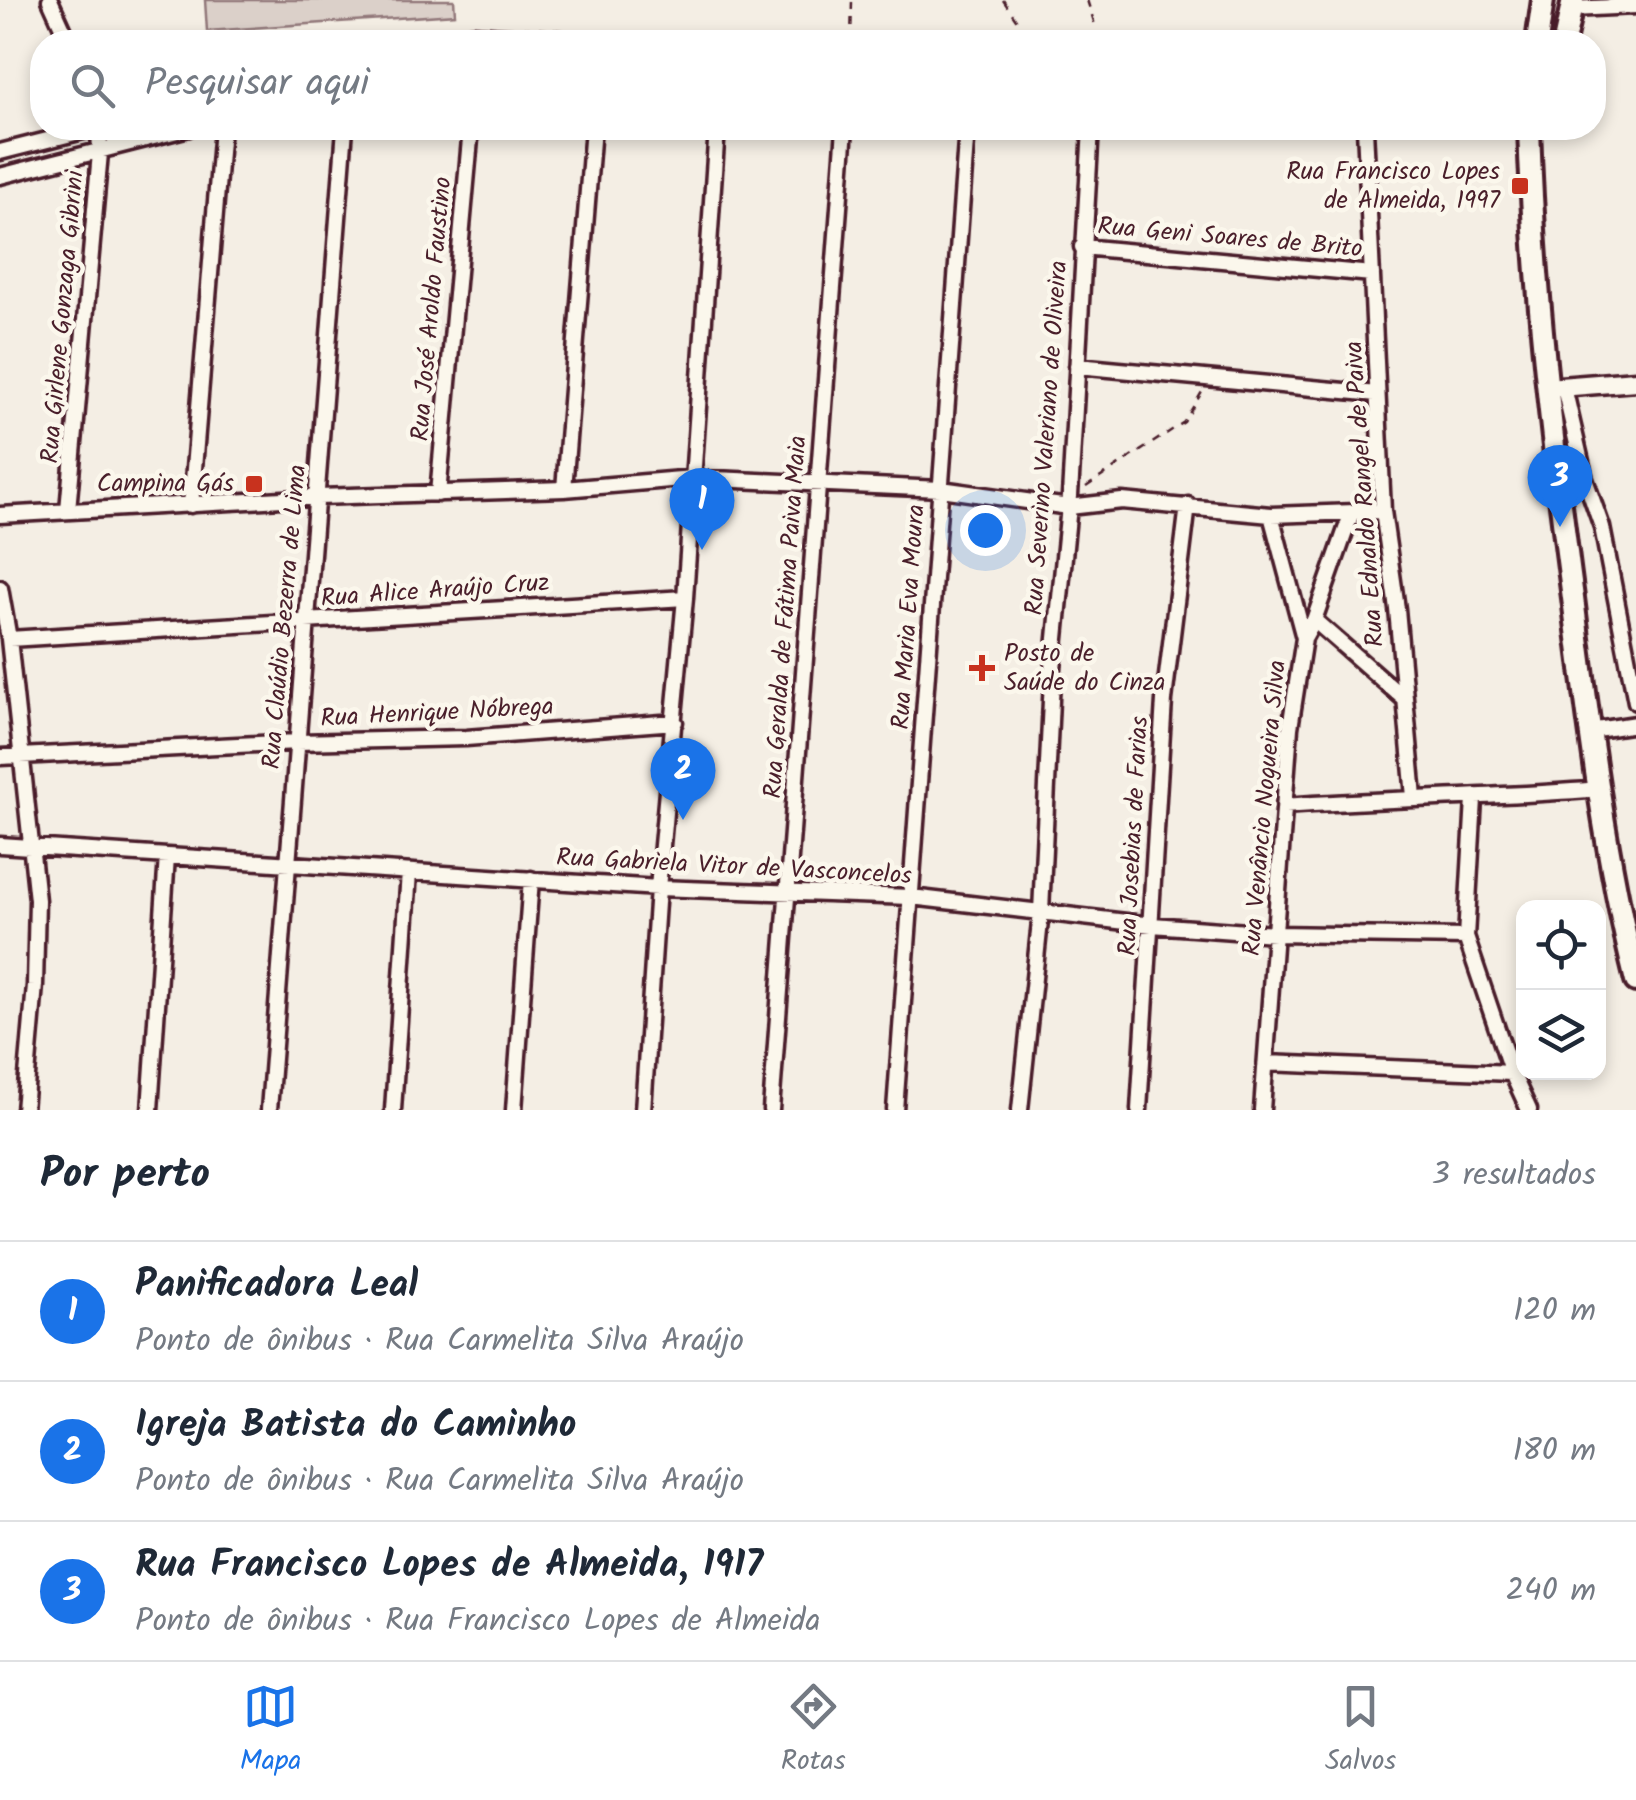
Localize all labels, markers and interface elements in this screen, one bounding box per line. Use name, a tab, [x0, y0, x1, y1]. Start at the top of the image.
search box	[30, 30, 1606, 140]
text: Pesquisar aqui	[145, 55, 369, 115]
icon: search	[65, 58, 120, 113]
place label: Rua Francisco Lopes de Almeida, 1997	[1286, 152, 1501, 221]
street label: Rua Girlene Gonzaga Gibrini	[30, 168, 96, 465]
street label: Rua José Aroldo Faustino	[401, 175, 463, 443]
marker: Rua Francisco Lopes de Almeida, 1997	[1509, 175, 1531, 197]
street label: Rua Geni Soares de Brito	[1096, 207, 1364, 269]
street label: Rua Severino Valeriano de Oliveira	[1015, 259, 1079, 617]
street label: Rua Ednaldo Rangel de Paiva	[1334, 340, 1396, 648]
street label: Rua Geralda de Fátima Paiva Maia	[753, 434, 819, 800]
pin: 3	[1528, 444, 1592, 527]
street label: Rua Claúdio Bezerra de Lima	[252, 463, 318, 771]
place label: Campina Gás	[97, 464, 234, 504]
pin: 1	[670, 468, 734, 550]
marker: Campina Gás	[243, 473, 265, 495]
street label: Rua Maria Eva Moura	[881, 503, 937, 731]
your location	[960, 505, 1011, 556]
street label: Rua Alice Araújo Cruz	[319, 563, 551, 619]
place label: Posto de Saúde do Cinza	[1004, 634, 1166, 703]
marker: Posto de Saúde do Cinza	[969, 655, 995, 681]
street label: Rua Venâncio Nogueira Silva	[1232, 658, 1298, 958]
street label: Rua Henrique Nóbrega	[319, 687, 555, 739]
street label: Rua Josebias de Farias	[1108, 715, 1160, 957]
pin: 2	[650, 738, 716, 820]
street label: Rua Gabriela Vitor de Vasconcelos	[555, 838, 913, 896]
map controls	[1516, 900, 1606, 1080]
button: locate	[1516, 900, 1606, 990]
button: layers	[1516, 990, 1606, 1080]
text: Por perto	[40, 1142, 210, 1209]
text: 3 resultados	[1432, 1150, 1596, 1201]
text: Panificadora Leal	[135, 1256, 418, 1316]
text: 1	[68, 1286, 77, 1337]
text: 120 m	[1513, 1286, 1596, 1337]
text: Ponto de ônibus · Rua Carmelita Silva Araújo	[135, 1316, 744, 1367]
text: Igreja Batista do Caminho	[135, 1396, 576, 1456]
text: 2	[63, 1426, 82, 1477]
text: 180 m	[1512, 1426, 1596, 1477]
text: Ponto de ônibus · Rua Carmelita Silva Araújo	[135, 1456, 744, 1507]
text: Rua Francisco Lopes de Almeida, 1917	[135, 1536, 763, 1596]
text: 3	[64, 1566, 81, 1617]
text: 240 m	[1505, 1566, 1596, 1617]
text: Ponto de ônibus · Rua Francisco Lopes de Almeida	[135, 1596, 821, 1647]
tab: Mapa	[240, 1679, 301, 1784]
tab: Rotas	[781, 1679, 846, 1784]
tab: Salvos	[1325, 1679, 1396, 1784]

